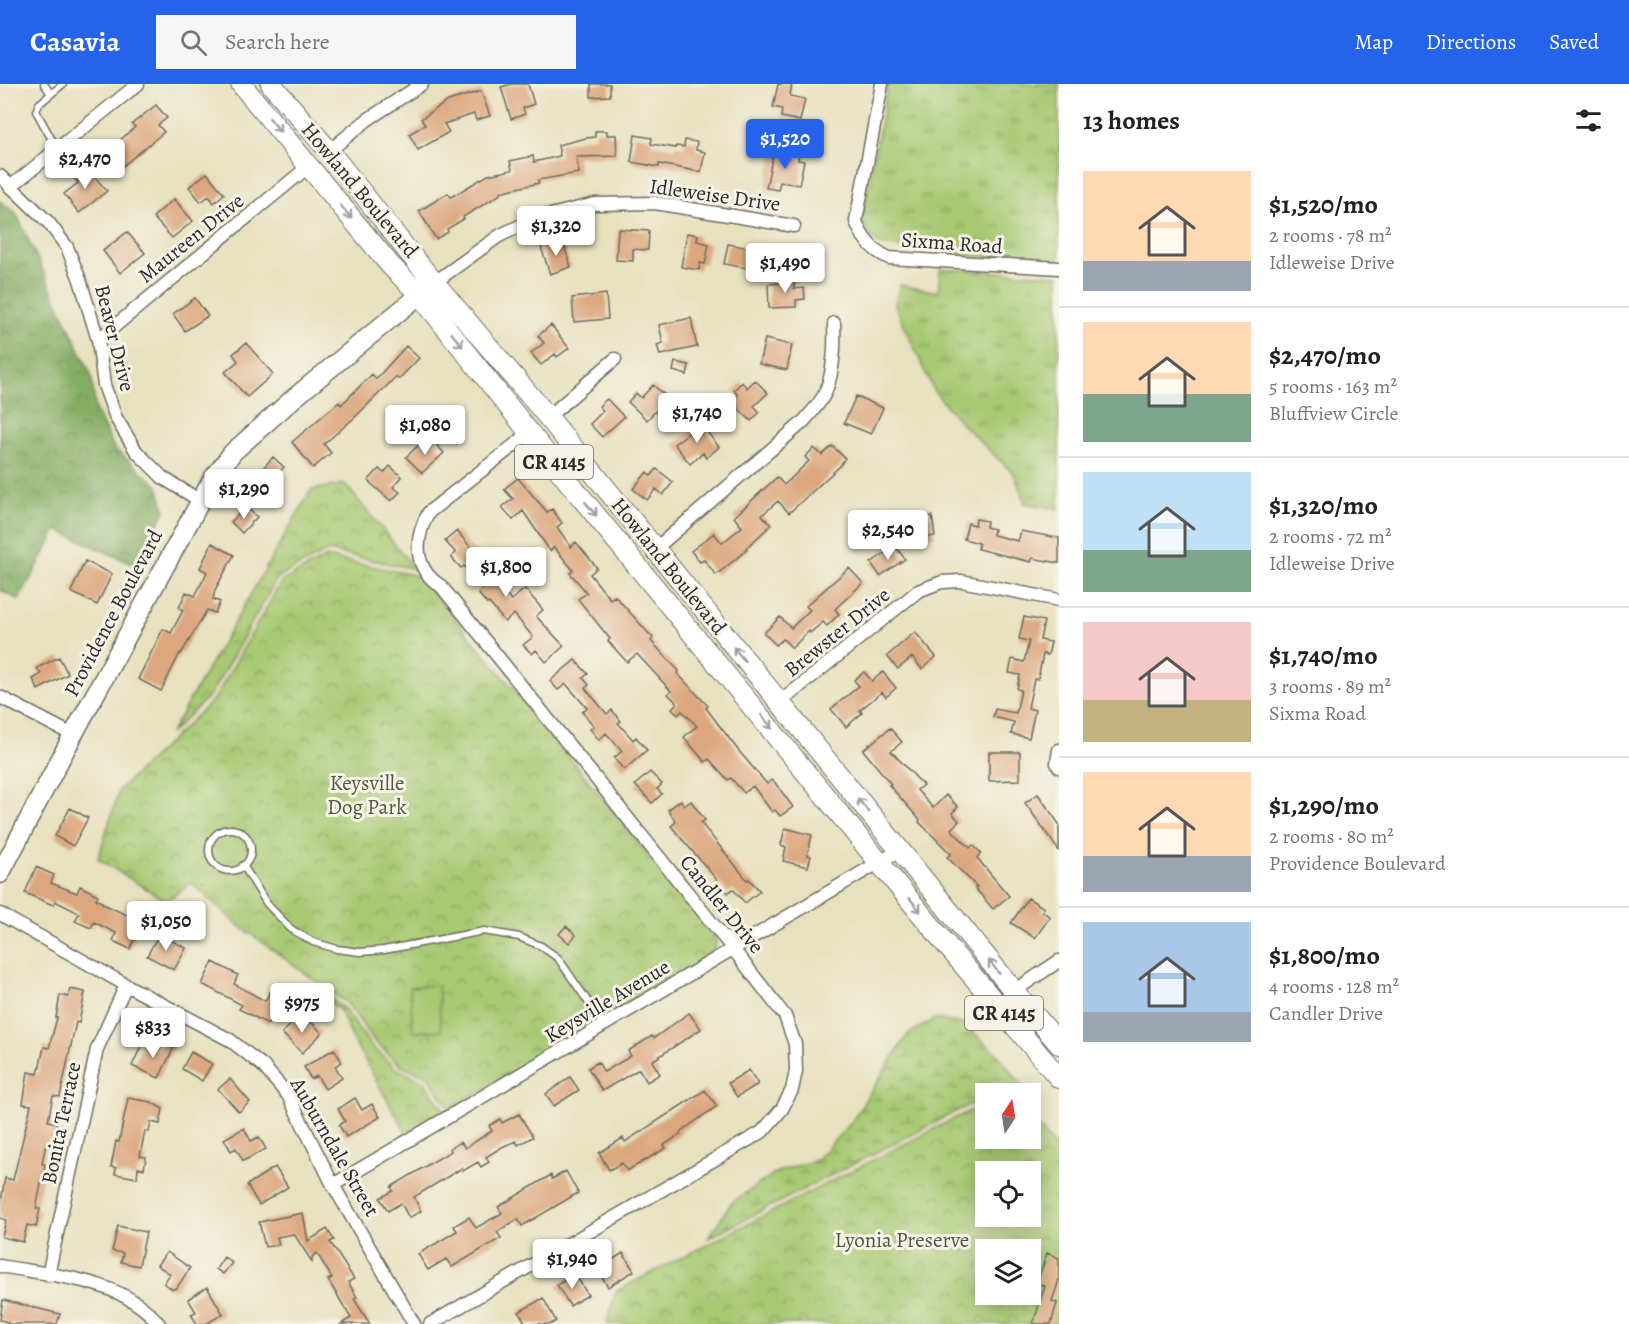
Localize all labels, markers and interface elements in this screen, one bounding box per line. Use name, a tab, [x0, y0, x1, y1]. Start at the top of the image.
search box	[156, 15, 576, 69]
text: Casavia	[30, 23, 120, 61]
icon: search	[177, 26, 210, 59]
text: Search here	[225, 27, 330, 57]
text: Map	[1355, 28, 1393, 56]
text: Directions	[1426, 28, 1516, 56]
text: Saved	[1549, 28, 1599, 56]
text: 13 homes	[1083, 103, 1180, 138]
icon: filters	[1572, 104, 1605, 137]
street label: Howland Boulevard	[295, 116, 425, 264]
one-way arrow	[268, 117, 282, 132]
pin: $1,520	[736, 119, 834, 170]
text: $1,520	[760, 125, 810, 152]
pin: $2,470	[36, 139, 134, 190]
text: $2,470	[59, 145, 111, 172]
street label: Idleweise Drive	[648, 172, 782, 218]
street label: Maureen Drive	[132, 187, 250, 289]
text: $1,520/mo	[1269, 187, 1378, 222]
icon: home	[1131, 195, 1203, 267]
one-way arrow	[339, 203, 352, 219]
pin: $1,320	[507, 206, 605, 257]
text: $1,320	[531, 212, 581, 239]
text: 2 rooms · 78 m²	[1269, 222, 1392, 249]
street label: Sixma Road	[900, 225, 1005, 261]
pin: $1,490	[736, 243, 834, 294]
text: $1,490	[760, 249, 810, 276]
text: Idleweise Drive	[1269, 249, 1395, 276]
street label: Beaver Drive	[88, 282, 142, 394]
one-way arrow	[450, 332, 463, 348]
text: $2,470/mo	[1269, 338, 1381, 373]
icon: home	[1131, 346, 1203, 418]
text: 5 rooms · 163 m²	[1269, 373, 1397, 400]
pin: $1,740	[648, 393, 746, 444]
text: $1,740	[672, 399, 722, 426]
text: Bluffview Circle	[1269, 400, 1398, 427]
pin: $1,080	[376, 405, 474, 456]
text: $1,080	[399, 411, 451, 438]
road number: CR 4145	[515, 445, 593, 479]
pin: $1,290	[195, 469, 293, 520]
text: $1,290	[219, 475, 269, 502]
text: $1,320/mo	[1269, 488, 1378, 523]
street label: Howland Boulevard	[605, 492, 733, 641]
icon: home	[1131, 496, 1203, 568]
one-way arrow	[584, 501, 598, 516]
pin: $2,540	[839, 510, 937, 561]
text: $2,540	[862, 516, 914, 543]
text: 2 rooms · 72 m²	[1269, 523, 1391, 550]
street label: Providence Boulevard	[57, 524, 169, 701]
pin: $1,800	[457, 547, 555, 598]
text: Idleweise Drive	[1269, 550, 1395, 577]
text: $1,800	[480, 553, 532, 580]
street label: Brewster Drive	[778, 581, 896, 683]
text: $1,740/mo	[1269, 638, 1378, 673]
one-way arrow	[733, 646, 746, 662]
icon: home	[1131, 646, 1203, 718]
text: 3 rooms · 89 m²	[1269, 673, 1391, 700]
text: Sixma Road	[1269, 700, 1366, 727]
one-way arrow	[760, 714, 773, 730]
park label: Keysville Dog Park	[327, 769, 407, 821]
text: $1,290/mo	[1269, 788, 1379, 823]
icon: home	[1131, 796, 1203, 868]
one-way arrow	[857, 797, 870, 813]
text: 2 rooms · 80 m²	[1269, 823, 1394, 850]
street label: Candler Drive	[673, 849, 771, 959]
text: Providence Boulevard	[1269, 850, 1446, 877]
one-way arrow	[908, 897, 922, 912]
pin: $1,050	[117, 901, 215, 952]
text: $1,050	[141, 907, 191, 934]
text: $1,800/mo	[1269, 938, 1380, 973]
icon: home	[1131, 946, 1203, 1018]
street label: Keysville Avenue	[539, 953, 675, 1049]
one-way arrow	[988, 959, 1001, 975]
text: 4 rooms · 128 m²	[1269, 973, 1399, 1000]
pin: $975	[266, 983, 338, 1034]
text: $975	[284, 989, 320, 1016]
road number: CR 4145	[965, 996, 1043, 1030]
text: Candler Drive	[1269, 1000, 1383, 1027]
pin: $833	[117, 1008, 189, 1059]
text: $833	[135, 1014, 171, 1041]
street label: Bonita Terrace	[34, 1059, 88, 1187]
street label: Auburndale Street	[283, 1072, 386, 1222]
north arrow	[975, 1083, 1041, 1149]
map controls	[975, 1083, 1041, 1305]
button: locate	[975, 1161, 1041, 1227]
park label: Lyonia Preserve	[835, 1226, 969, 1254]
pin: $1,940	[523, 1239, 621, 1290]
button: layers	[975, 1239, 1041, 1305]
text: $1,940	[547, 1245, 597, 1272]

